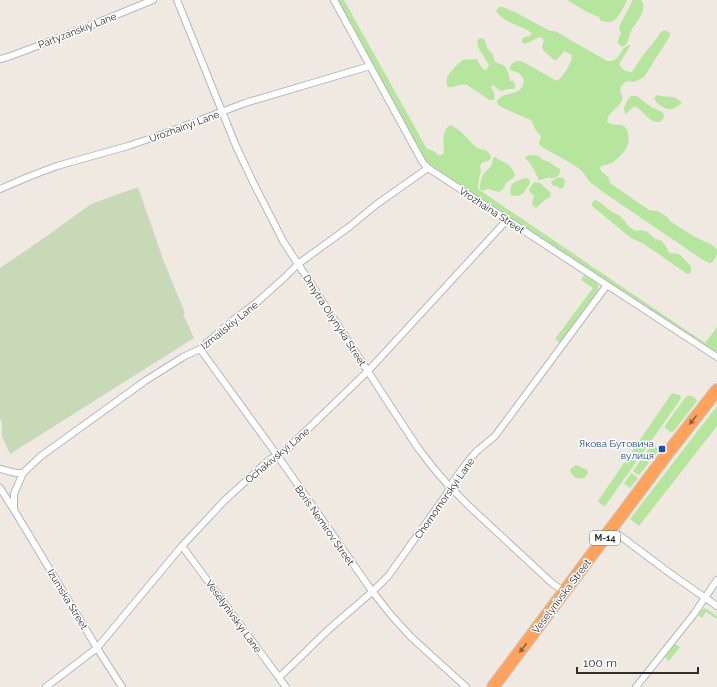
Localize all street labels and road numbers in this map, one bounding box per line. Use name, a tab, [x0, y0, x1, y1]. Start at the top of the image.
street label: Partyzanskiy Lane	[36, 10, 118, 50]
street label: Urozhainyi Lane	[148, 109, 221, 144]
street label: Vrozhaina Street	[457, 185, 527, 236]
street label: Dmytra Oliynyka Street	[301, 273, 369, 368]
street label: Izmailskiy Lane	[199, 299, 260, 352]
street label: Ochakivskyi Lane	[243, 425, 312, 485]
street label: Chornomorskyi Lane	[412, 456, 476, 541]
street label: Boris Nemirov Street	[293, 483, 357, 568]
road number: М-14	[590, 531, 620, 545]
street label: Veselynivska Street	[530, 557, 593, 635]
street label: Izumska Street	[45, 567, 90, 632]
street label: Veselynivskyi Lane	[204, 578, 264, 655]

